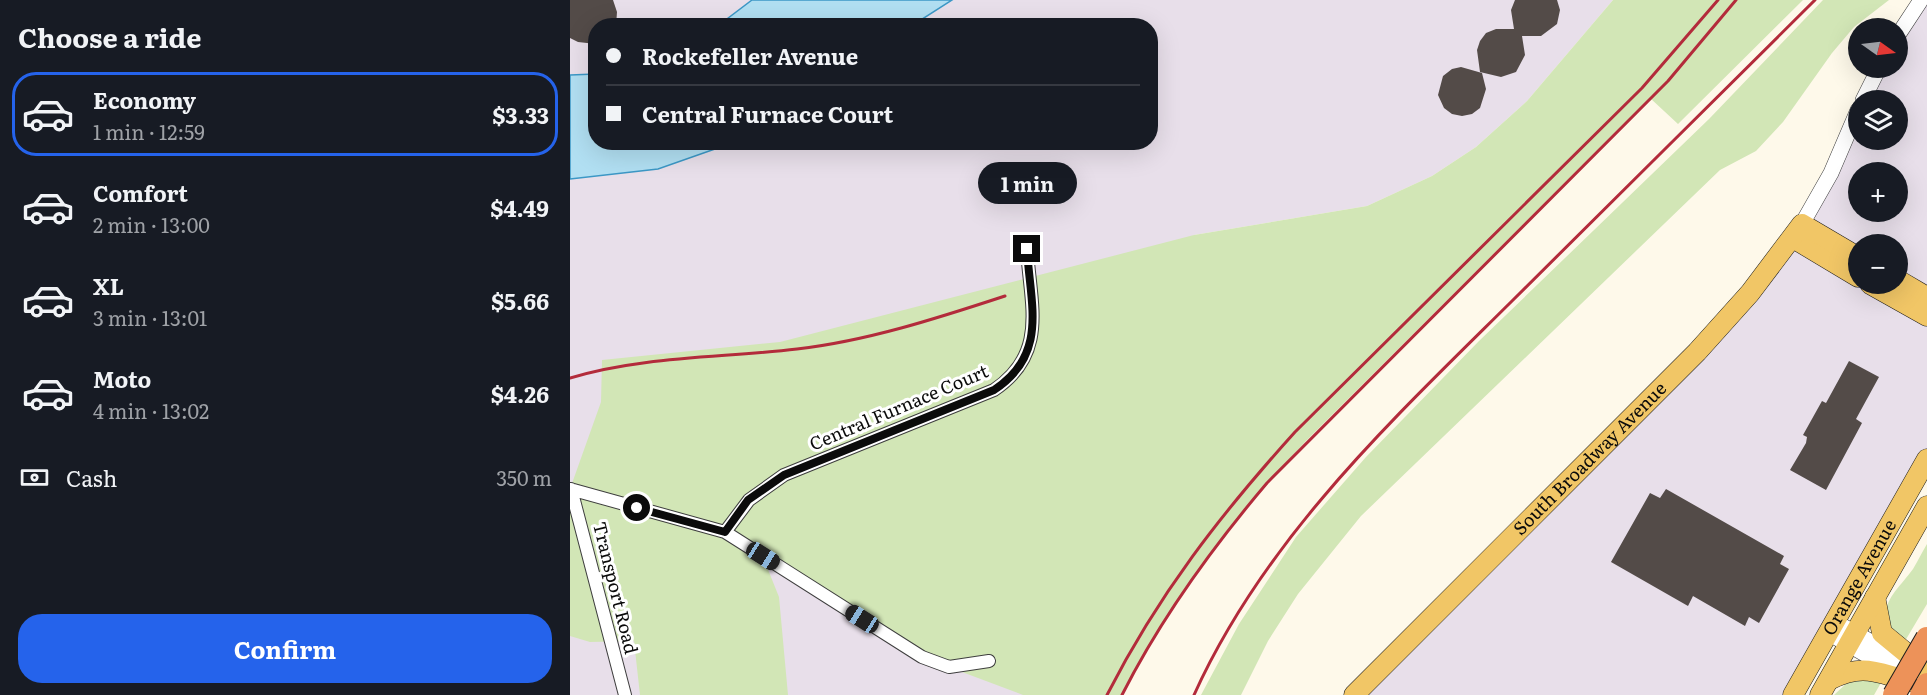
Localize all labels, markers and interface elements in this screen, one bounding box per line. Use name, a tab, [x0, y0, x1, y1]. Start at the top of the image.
text: Choose a ride	[18, 16, 201, 56]
north arrow	[1848, 18, 1908, 78]
map controls	[1848, 18, 1908, 294]
text: Rockefeller Avenue	[642, 39, 858, 72]
text: Economy	[93, 83, 196, 116]
icon: car	[21, 87, 75, 141]
button: layers	[1848, 90, 1908, 150]
text: Central Furnace Court	[642, 97, 893, 130]
text: $3.33	[492, 98, 549, 131]
text: 1 min · 12:59	[93, 116, 205, 146]
callout: 1 min	[978, 162, 1076, 204]
button: +	[1848, 162, 1908, 222]
text: 1 min	[1001, 168, 1054, 198]
text: Comfort	[93, 176, 188, 209]
icon: car	[21, 180, 75, 234]
text: $4.49	[490, 191, 549, 224]
text: 2 min · 13:00	[93, 209, 210, 239]
button: −	[1848, 234, 1908, 294]
route end	[1013, 235, 1040, 262]
text: XL	[93, 269, 124, 302]
icon: car	[21, 273, 75, 327]
text: $5.66	[491, 284, 549, 317]
text: 3 min · 13:01	[93, 302, 207, 332]
street label: Central Furnace Court	[805, 356, 993, 457]
text: Moto	[93, 362, 151, 395]
icon: car	[21, 366, 75, 420]
street label: South Broadway Avenue	[1506, 375, 1672, 541]
text: $4.26	[491, 377, 549, 410]
text: 4 min · 13:02	[93, 395, 209, 425]
icon: cash	[18, 461, 51, 494]
text: Cash	[66, 461, 117, 494]
text: 350 m	[496, 462, 552, 492]
route start	[623, 494, 650, 521]
street label: Orange Avenue	[1815, 514, 1902, 640]
street label: Transport Road	[587, 519, 646, 657]
car	[743, 539, 783, 573]
car	[842, 602, 882, 636]
button: Confirm	[18, 614, 552, 683]

